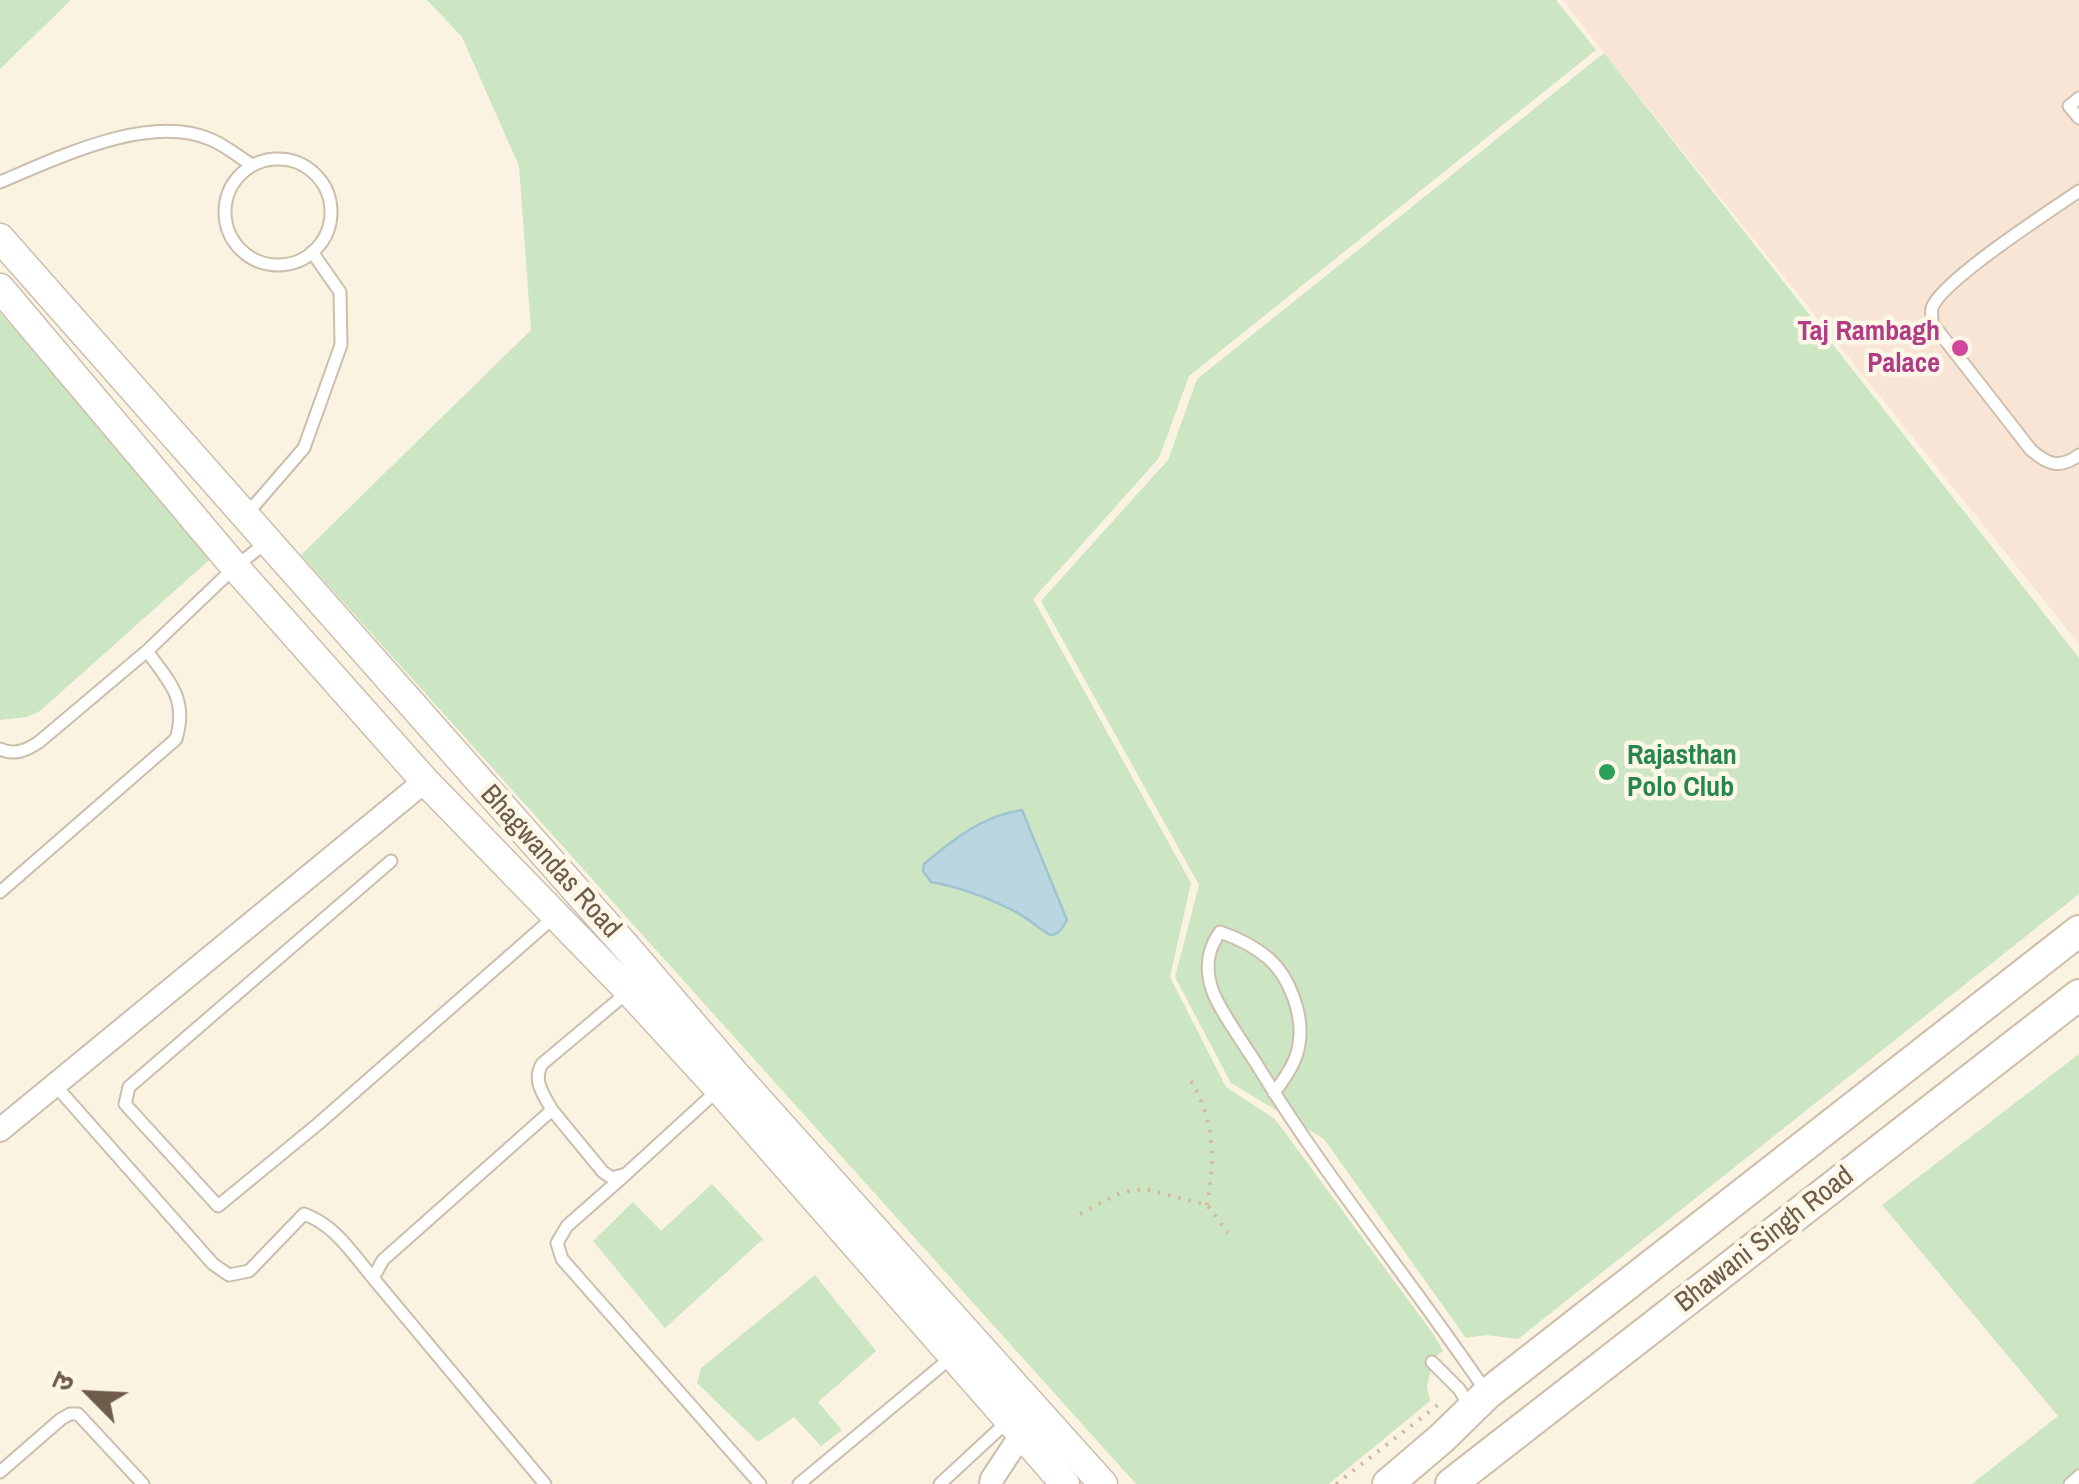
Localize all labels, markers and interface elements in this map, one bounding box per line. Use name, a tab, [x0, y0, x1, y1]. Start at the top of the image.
place label: Taj Rambagh Palace	[1798, 315, 1940, 381]
marker: Taj Rambagh Palace	[1949, 337, 1971, 359]
place label: Rajasthan Polo Club	[1627, 739, 1737, 805]
marker: Rajasthan Polo Club	[1596, 761, 1618, 783]
street label: Bhagwandas Road	[473, 779, 627, 945]
street label: Bhawani Singh Road	[1669, 1160, 1861, 1320]
north arrow	[40, 1344, 140, 1444]
text: उ	[42, 1367, 83, 1397]

